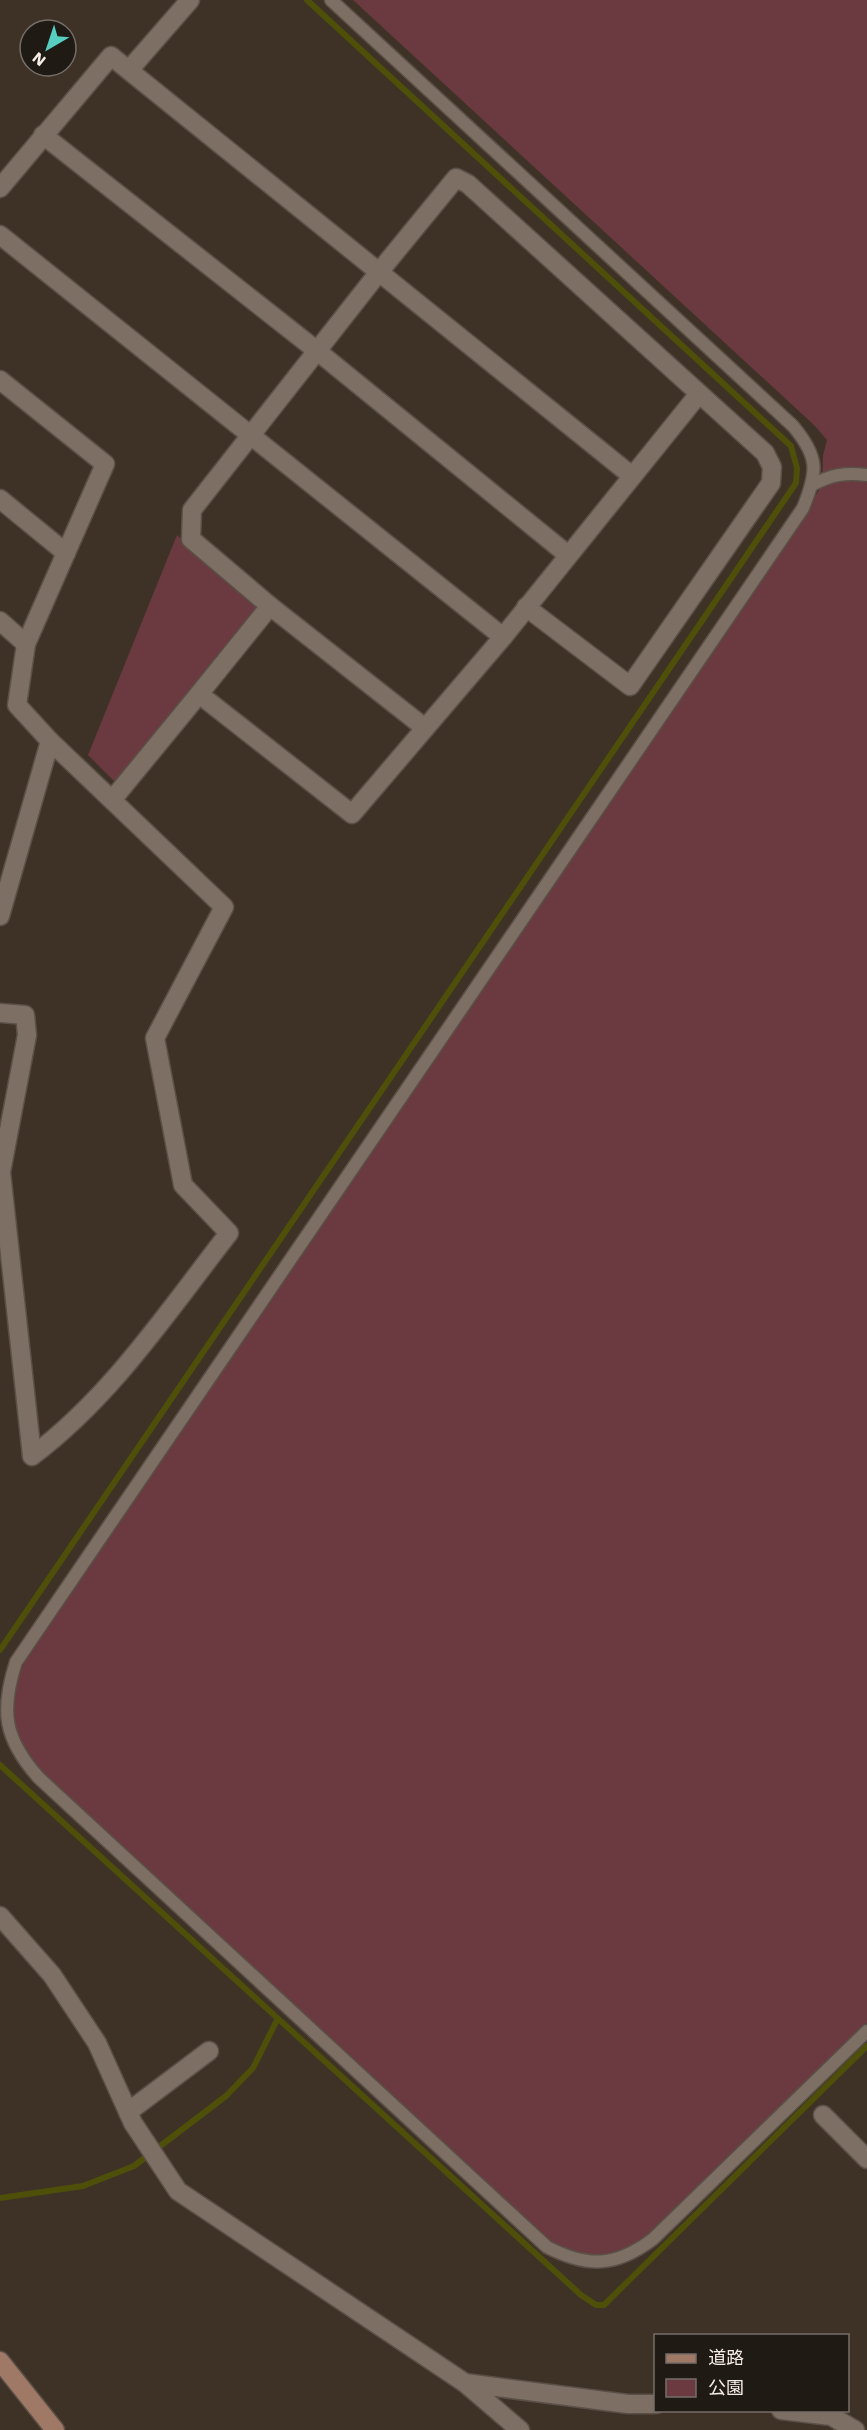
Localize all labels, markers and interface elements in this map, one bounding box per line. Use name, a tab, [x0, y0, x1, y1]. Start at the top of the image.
north arrow	[18, 18, 78, 78]
text: N	[28, 48, 49, 70]
legend	[654, 2334, 849, 2412]
text: 道路	[708, 2347, 744, 2368]
text: 公園	[708, 2377, 744, 2398]

